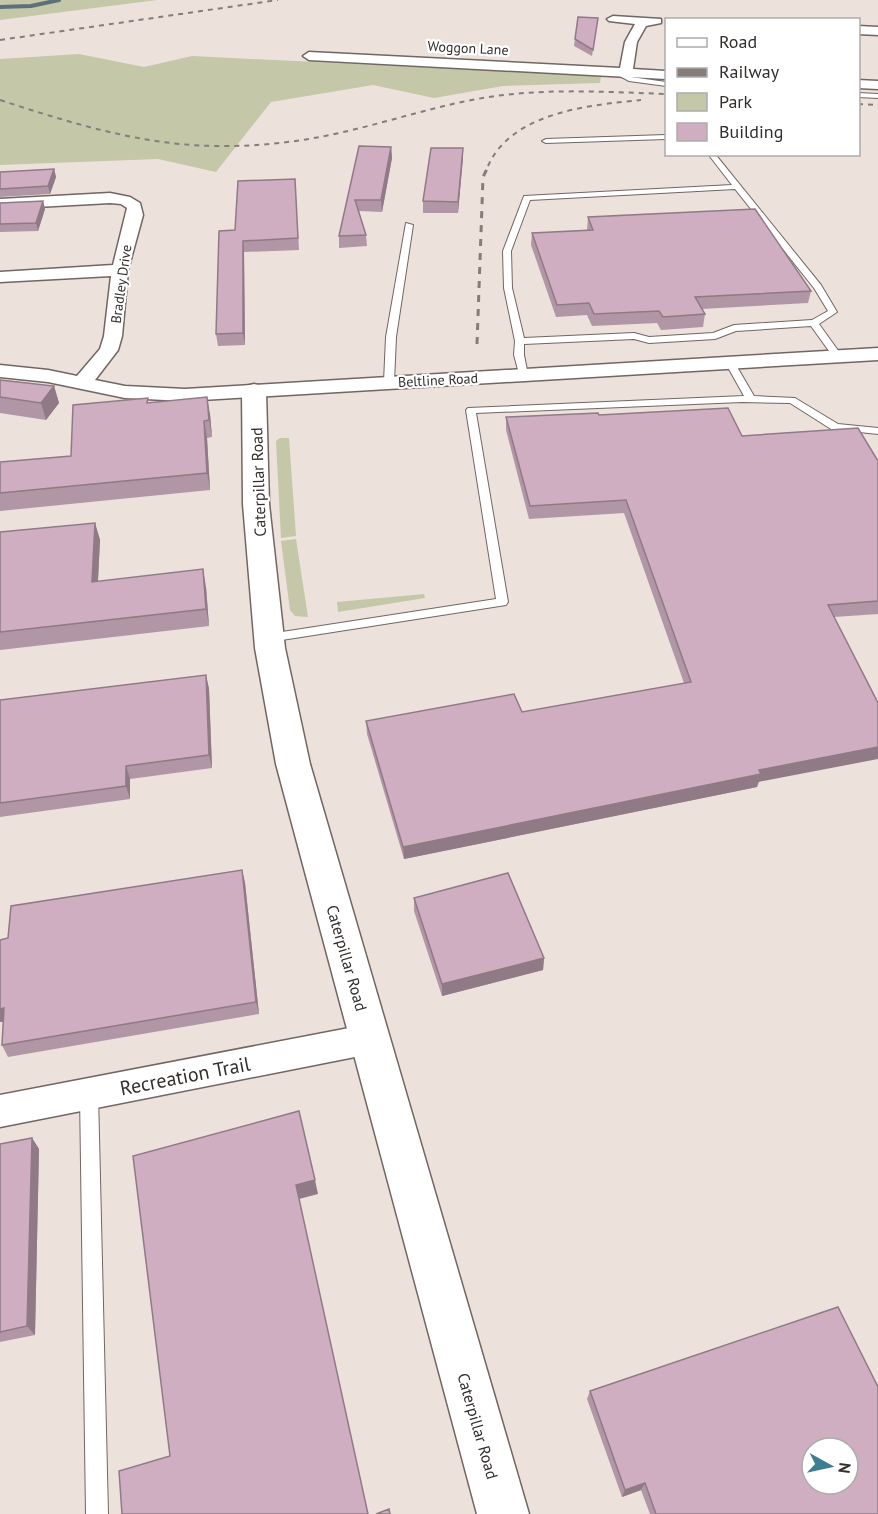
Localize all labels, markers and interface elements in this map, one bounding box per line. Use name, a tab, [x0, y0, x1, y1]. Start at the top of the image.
legend	[665, 18, 860, 156]
text: Road	[719, 30, 757, 53]
street label: Woggon Lane	[427, 37, 509, 59]
text: Railway	[719, 60, 780, 83]
text: Park	[719, 90, 752, 113]
text: Building	[719, 120, 783, 143]
street label: Bradley Drive	[107, 243, 135, 325]
street label: Beltline Road	[398, 369, 478, 391]
street label: Caterpillar Road	[246, 427, 270, 537]
street label: Caterpillar Road	[322, 903, 372, 1013]
street label: Recreation Trail	[118, 1051, 253, 1101]
street label: Caterpillar Road	[453, 1371, 503, 1481]
north arrow	[800, 1436, 860, 1496]
text: N	[834, 1461, 855, 1475]

